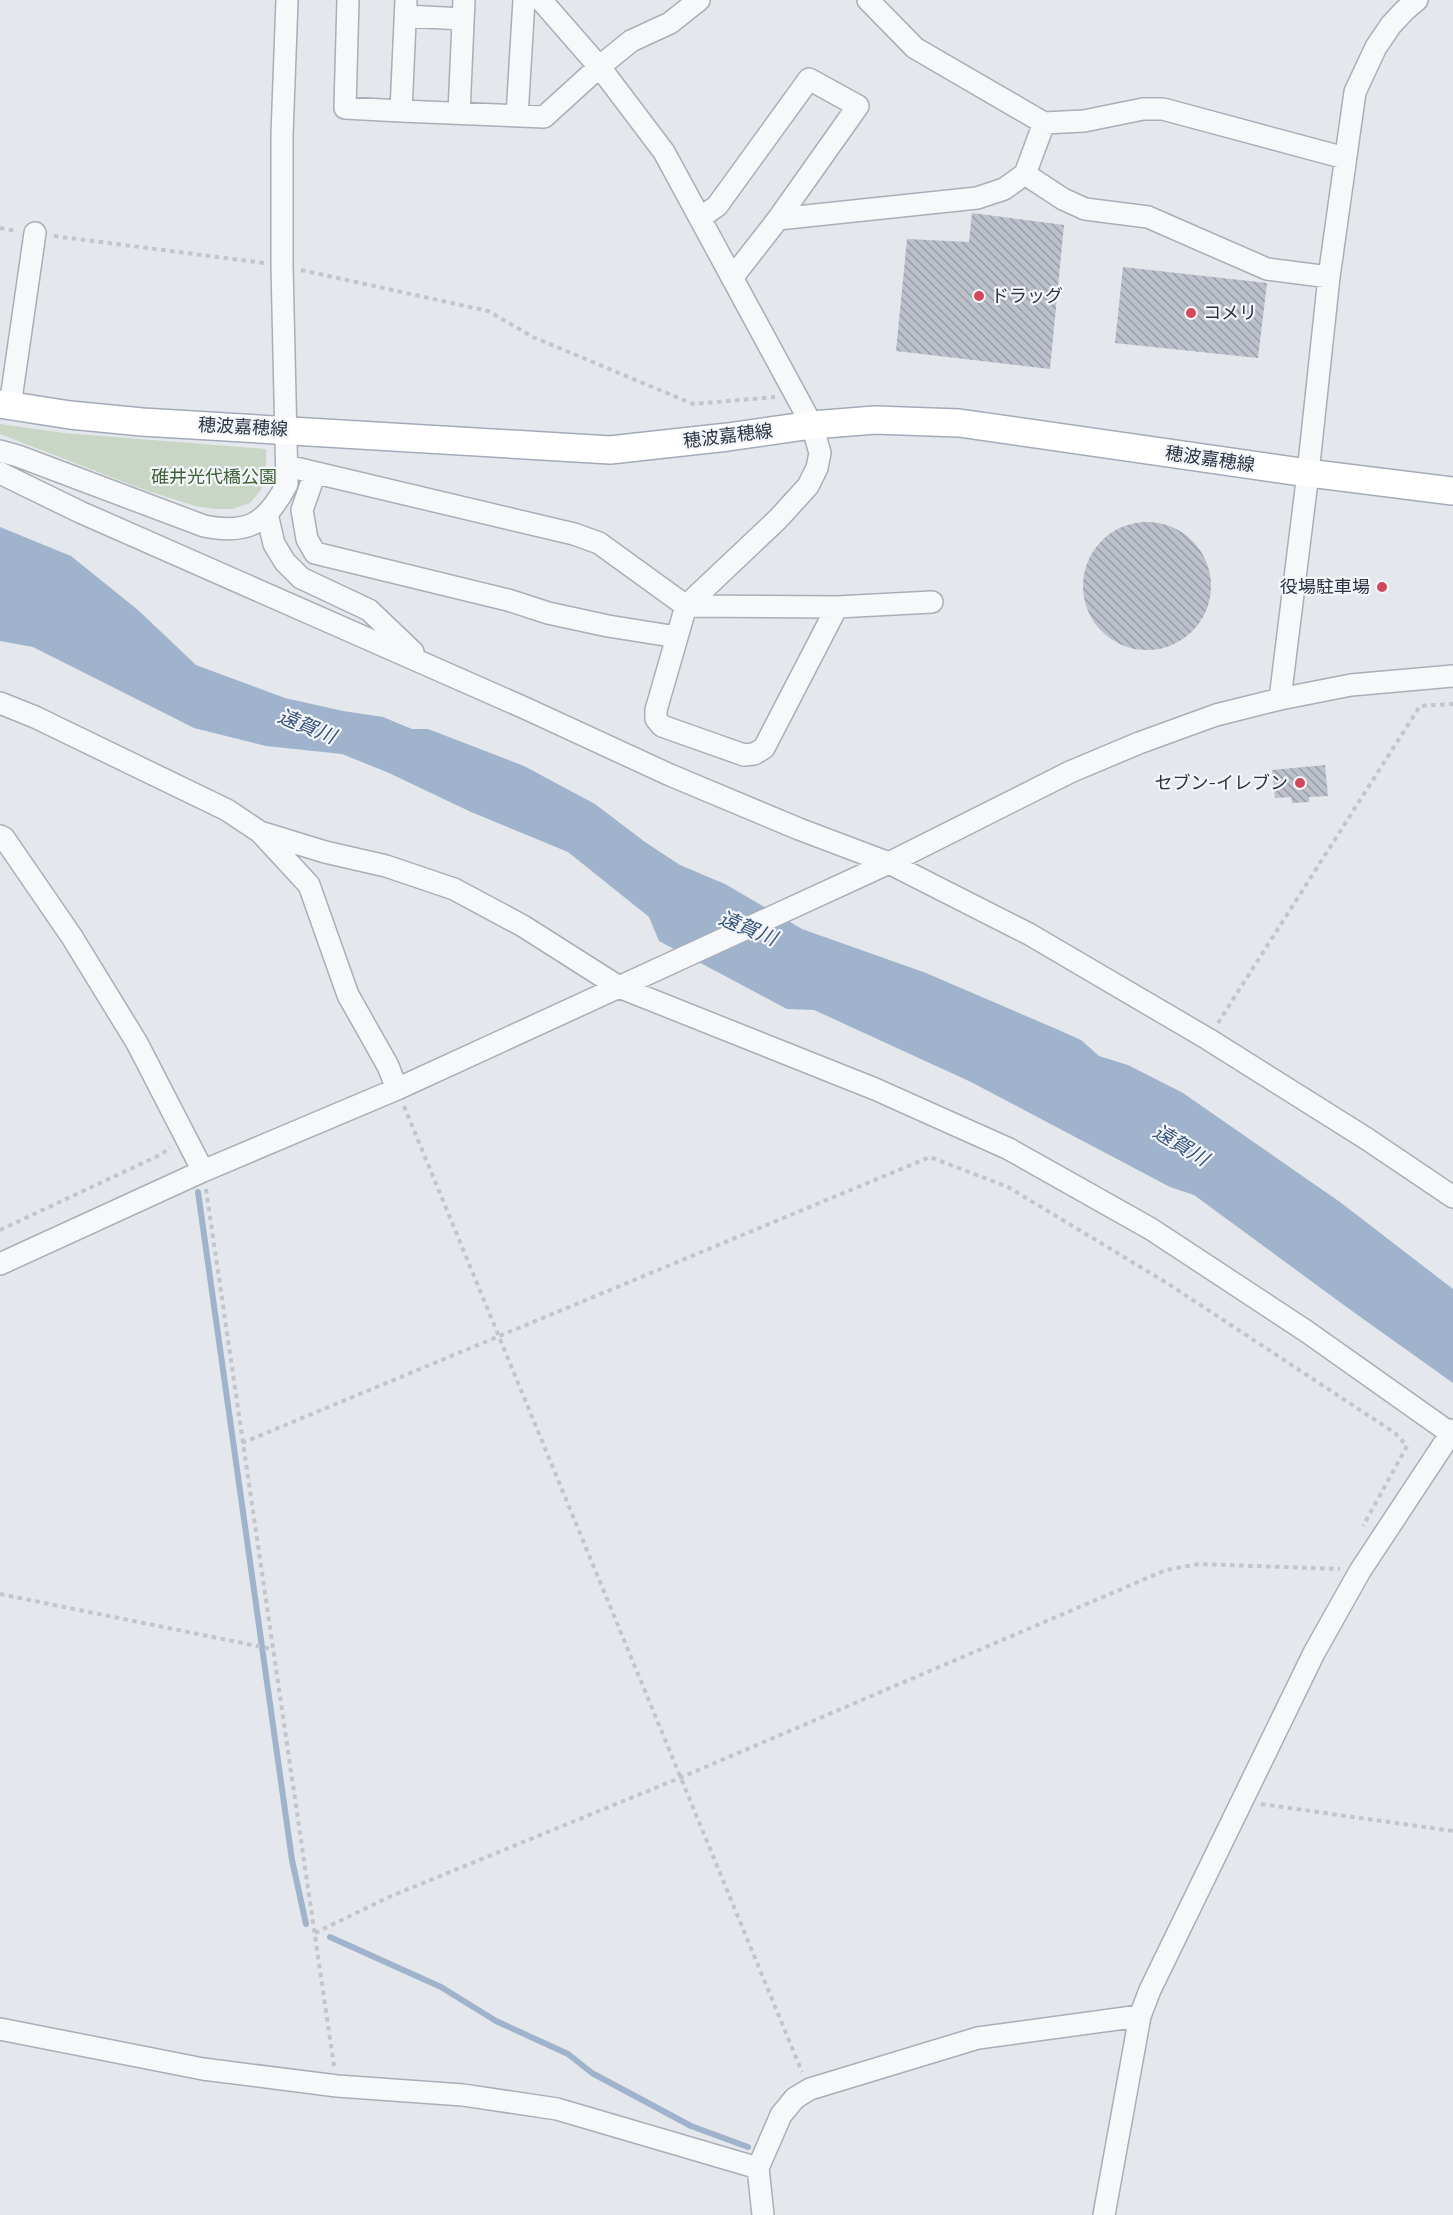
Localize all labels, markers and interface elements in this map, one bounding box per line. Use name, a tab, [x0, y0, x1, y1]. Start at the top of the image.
place label: ドラッグ	[991, 283, 1063, 307]
marker: ドラッグ	[972, 289, 986, 303]
place label: コメリ	[1203, 300, 1257, 324]
marker: コメリ	[1184, 306, 1198, 320]
street label: 穂波嘉穂線	[197, 412, 289, 440]
street label: 穂波嘉穂線	[682, 418, 774, 452]
street label: 穂波嘉穂線	[1164, 440, 1256, 476]
park label: 碓井光代橋公園	[151, 464, 277, 488]
place label: 役場駐車場	[1280, 574, 1370, 598]
marker: 役場駐車場	[1375, 580, 1389, 594]
water label: 遠賀川	[274, 702, 342, 750]
place label: セブン-イレブン	[1154, 770, 1288, 794]
marker: セブン-イレブン	[1293, 776, 1307, 790]
water label: 遠賀川	[715, 904, 783, 952]
water label: 遠賀川	[1149, 1118, 1216, 1173]

